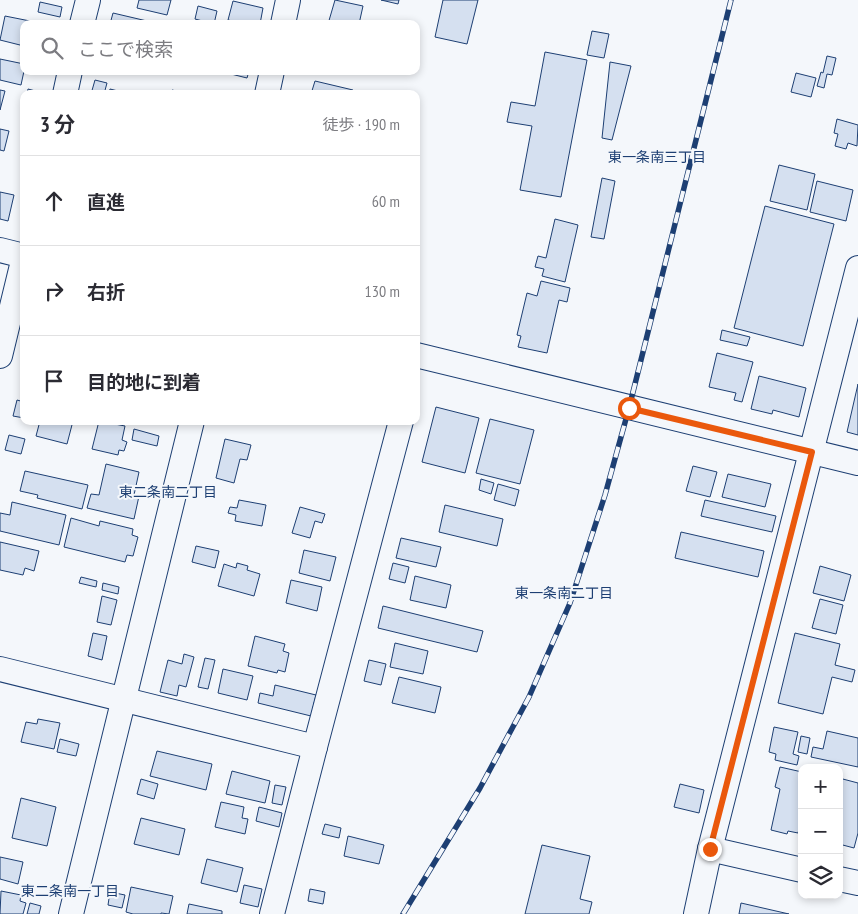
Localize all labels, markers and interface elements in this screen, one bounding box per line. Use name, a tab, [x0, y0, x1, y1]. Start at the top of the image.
search box	[20, 20, 420, 75]
icon: search	[38, 34, 66, 62]
text: ここで検索	[78, 37, 173, 61]
text: 3 分	[40, 111, 75, 138]
text: 徒歩 · 190 m	[322, 114, 400, 134]
district label: 東一条南三丁目	[608, 148, 706, 166]
icon: ahead	[40, 187, 68, 215]
text: 直進	[87, 190, 125, 214]
text: 60 m	[372, 191, 400, 211]
icon: right	[40, 277, 68, 305]
text: 右折	[87, 280, 125, 304]
text: 130 m	[365, 281, 400, 301]
icon: arrive	[40, 367, 68, 395]
text: 目的地に到着	[87, 370, 201, 394]
route start	[618, 397, 641, 420]
district label: 東二条南二丁目	[119, 483, 217, 501]
district label: 東一条南二丁目	[515, 584, 613, 602]
map controls	[798, 764, 843, 899]
button: +	[798, 764, 843, 809]
button: −	[798, 809, 843, 854]
route end	[699, 838, 722, 861]
button: layers	[798, 854, 843, 899]
district label: 東二条南一丁目	[21, 882, 119, 900]

